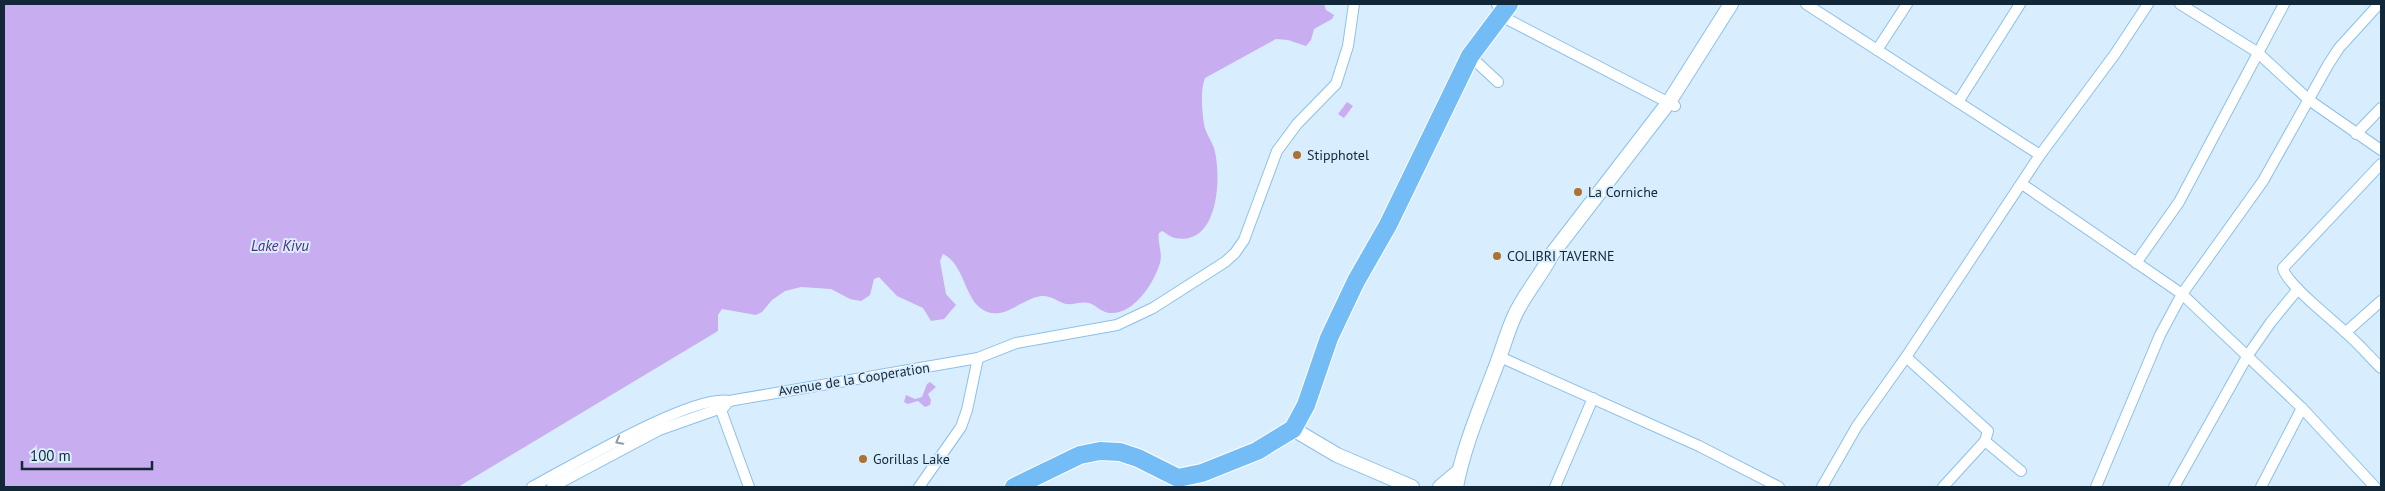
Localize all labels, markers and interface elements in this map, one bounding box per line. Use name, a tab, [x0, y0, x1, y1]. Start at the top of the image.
place label: Stipphotel	[1307, 146, 1369, 164]
marker: Stipphotel	[1291, 149, 1303, 161]
place label: La Corniche	[1588, 183, 1658, 201]
marker: La Corniche	[1572, 186, 1584, 198]
water label: Lake Kivu	[251, 236, 309, 255]
place label: COLIBRI TAVERNE	[1507, 247, 1615, 265]
marker: COLIBRI TAVERNE	[1491, 250, 1503, 262]
street label: Avenue de la Cooperation	[777, 358, 931, 400]
one-way arrow	[615, 435, 624, 445]
scale bar	[22, 438, 152, 470]
text: 100 m	[30, 446, 71, 465]
place label: Gorillas Lake	[873, 450, 950, 468]
marker: Gorillas Lake	[857, 453, 869, 465]

